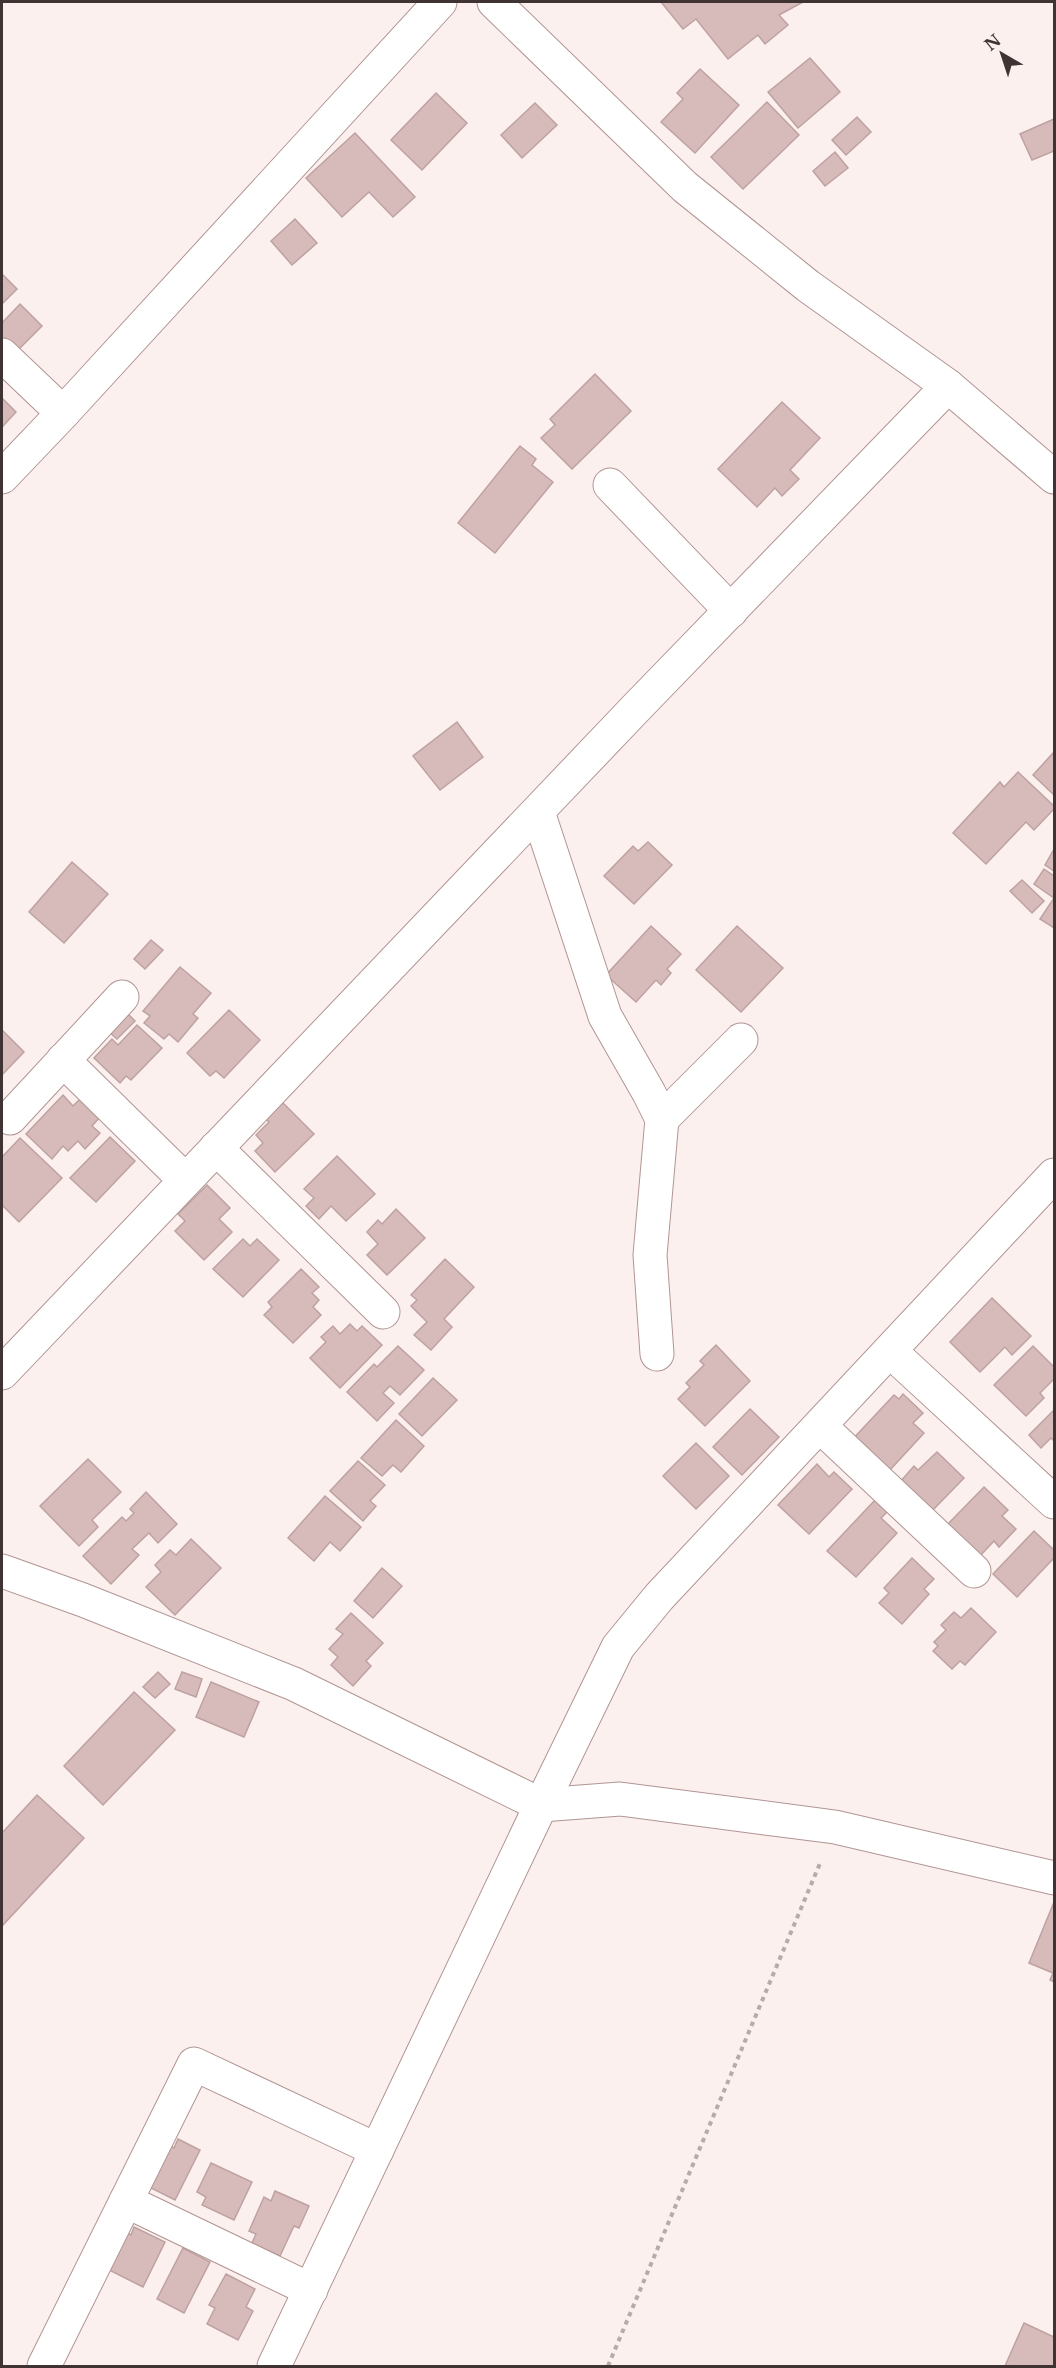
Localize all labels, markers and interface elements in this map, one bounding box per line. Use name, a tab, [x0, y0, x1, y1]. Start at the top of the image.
north arrow	[972, 24, 1032, 84]
text: N	[980, 30, 1005, 55]

